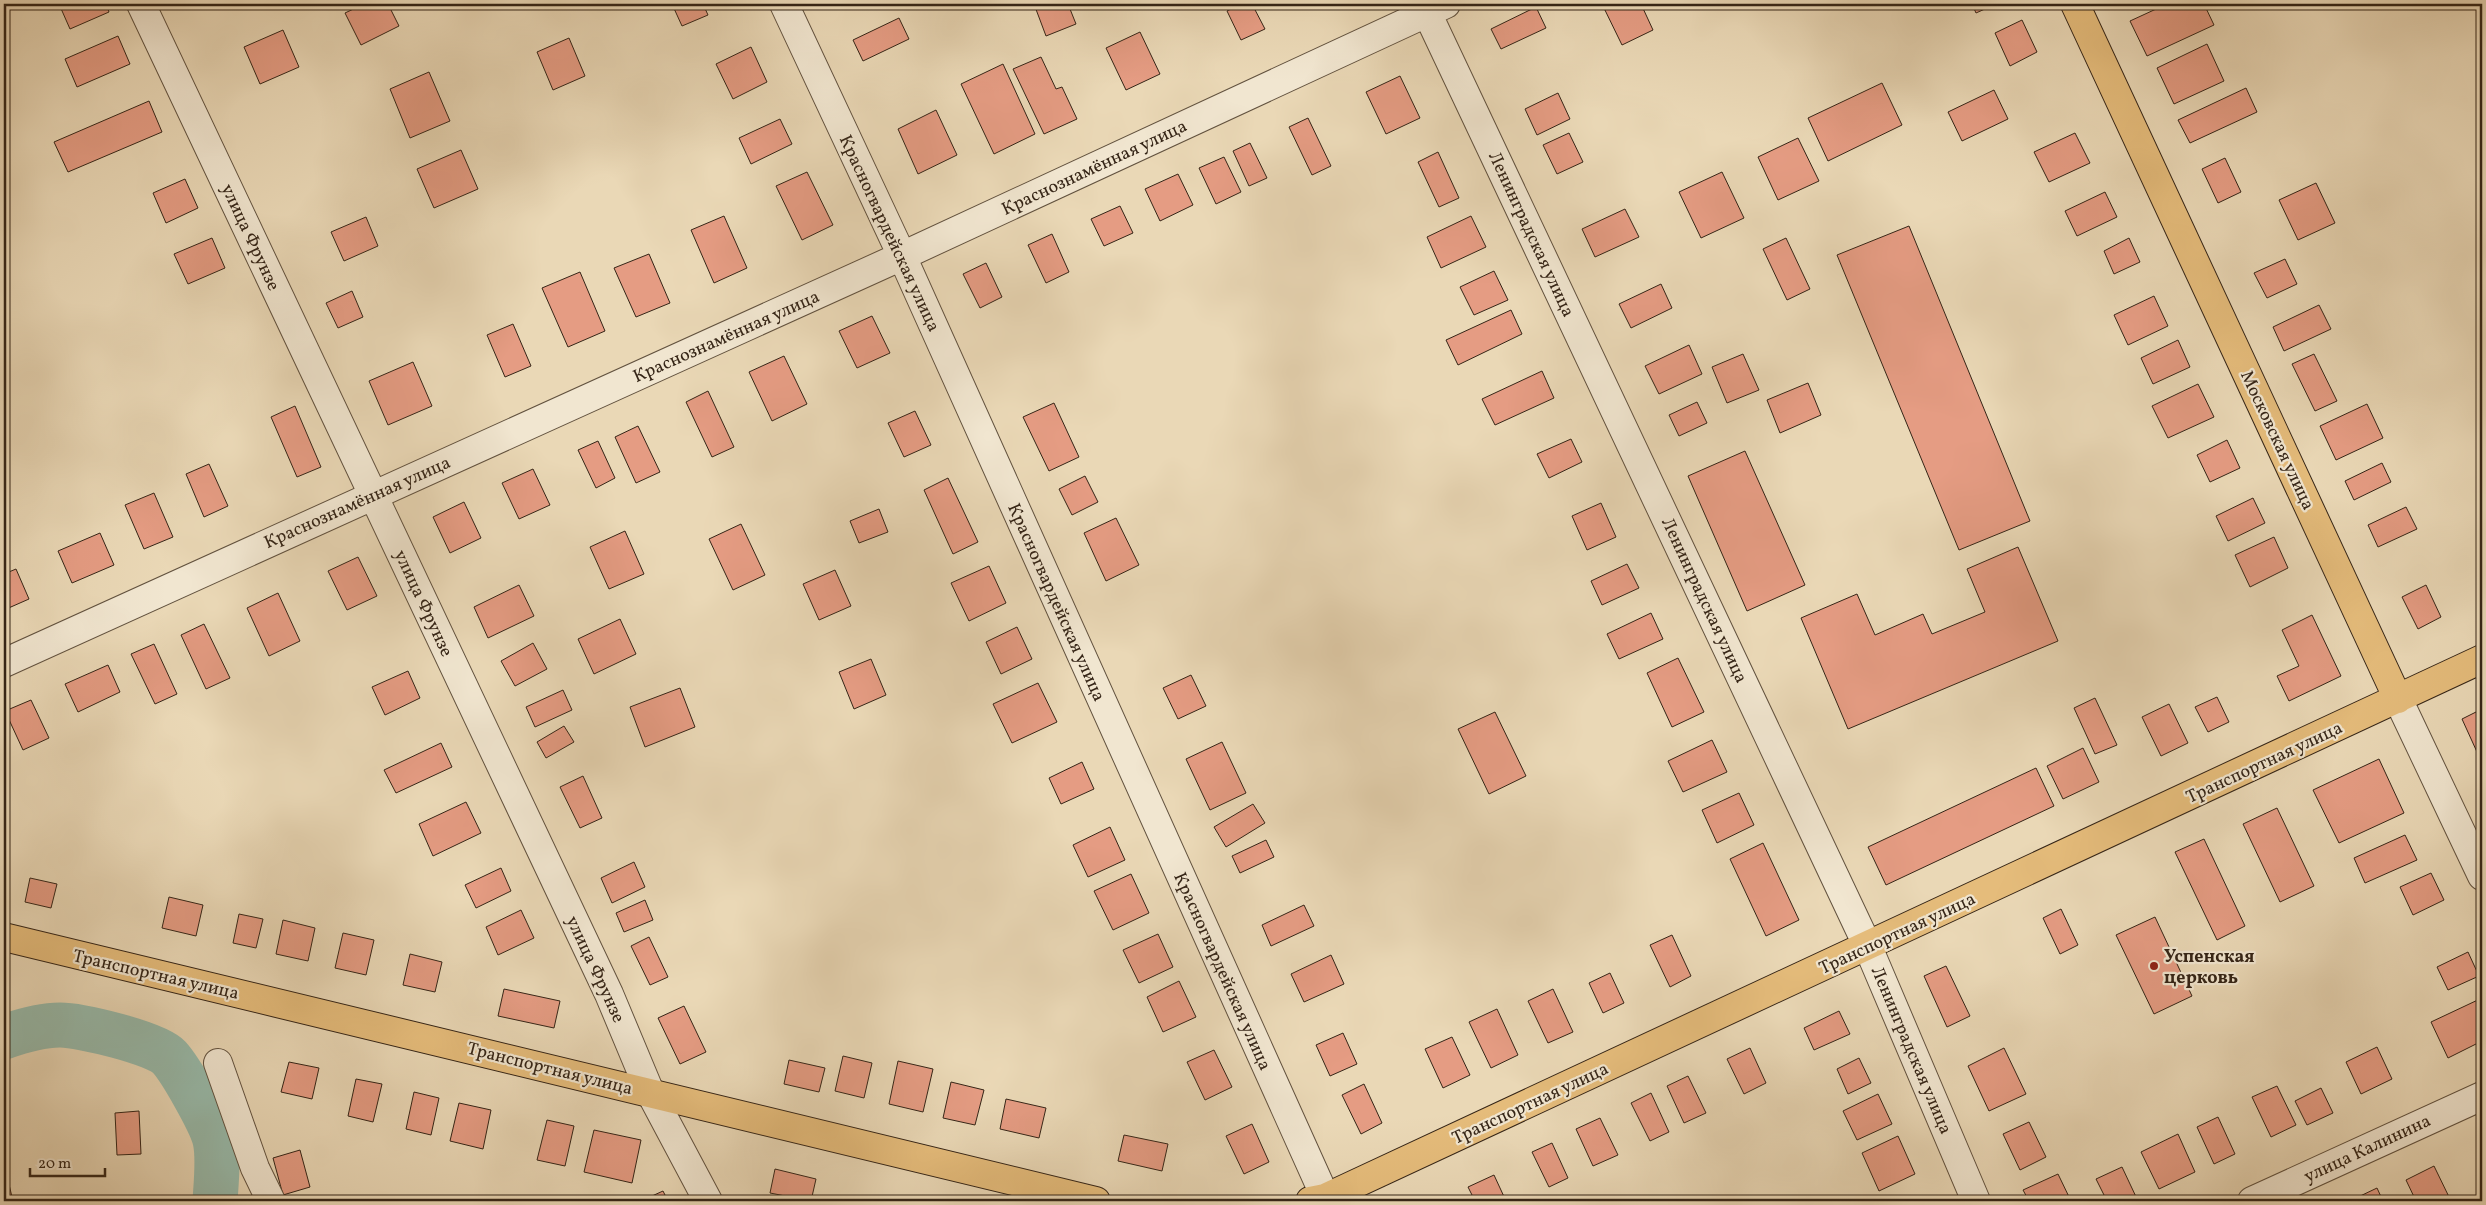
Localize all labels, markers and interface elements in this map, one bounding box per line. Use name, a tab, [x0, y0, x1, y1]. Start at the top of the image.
street label: Краснознамённая улица	[998, 114, 1192, 222]
street label: Красногвардейская улица	[832, 131, 945, 336]
street label: Ленинградская улица	[1481, 148, 1580, 322]
street label: улица Фрунзе	[214, 180, 285, 295]
street label: Краснознамённая улица	[629, 285, 824, 390]
street label: Московская улица	[2233, 367, 2320, 514]
street label: Краснознамённая улица	[260, 451, 455, 556]
street label: Красногвардейская улица	[1001, 499, 1111, 706]
street label: Ленинградская улица	[1654, 514, 1753, 688]
street label: улица Фрунзе	[387, 546, 458, 661]
street label: Транспортная улица	[2182, 716, 2347, 811]
street label: Красногвардейская улица	[1167, 868, 1277, 1075]
street label: Транспортная улица	[1815, 887, 1980, 982]
street label: улица Фрунзе	[559, 912, 630, 1027]
street label: Транспортная улица	[70, 944, 241, 1007]
place label: Успенская церковь	[2164, 945, 2255, 991]
marker: Успенская церковь	[2148, 960, 2160, 972]
street label: Ленинградская улица	[1864, 963, 1957, 1138]
street label: Транспортная улица	[464, 1037, 635, 1102]
street label: Транспортная улица	[1448, 1057, 1613, 1152]
street label: улица Калинина	[2300, 1109, 2435, 1190]
scale bar	[30, 1145, 105, 1177]
text: 20 m	[38, 1154, 71, 1175]

